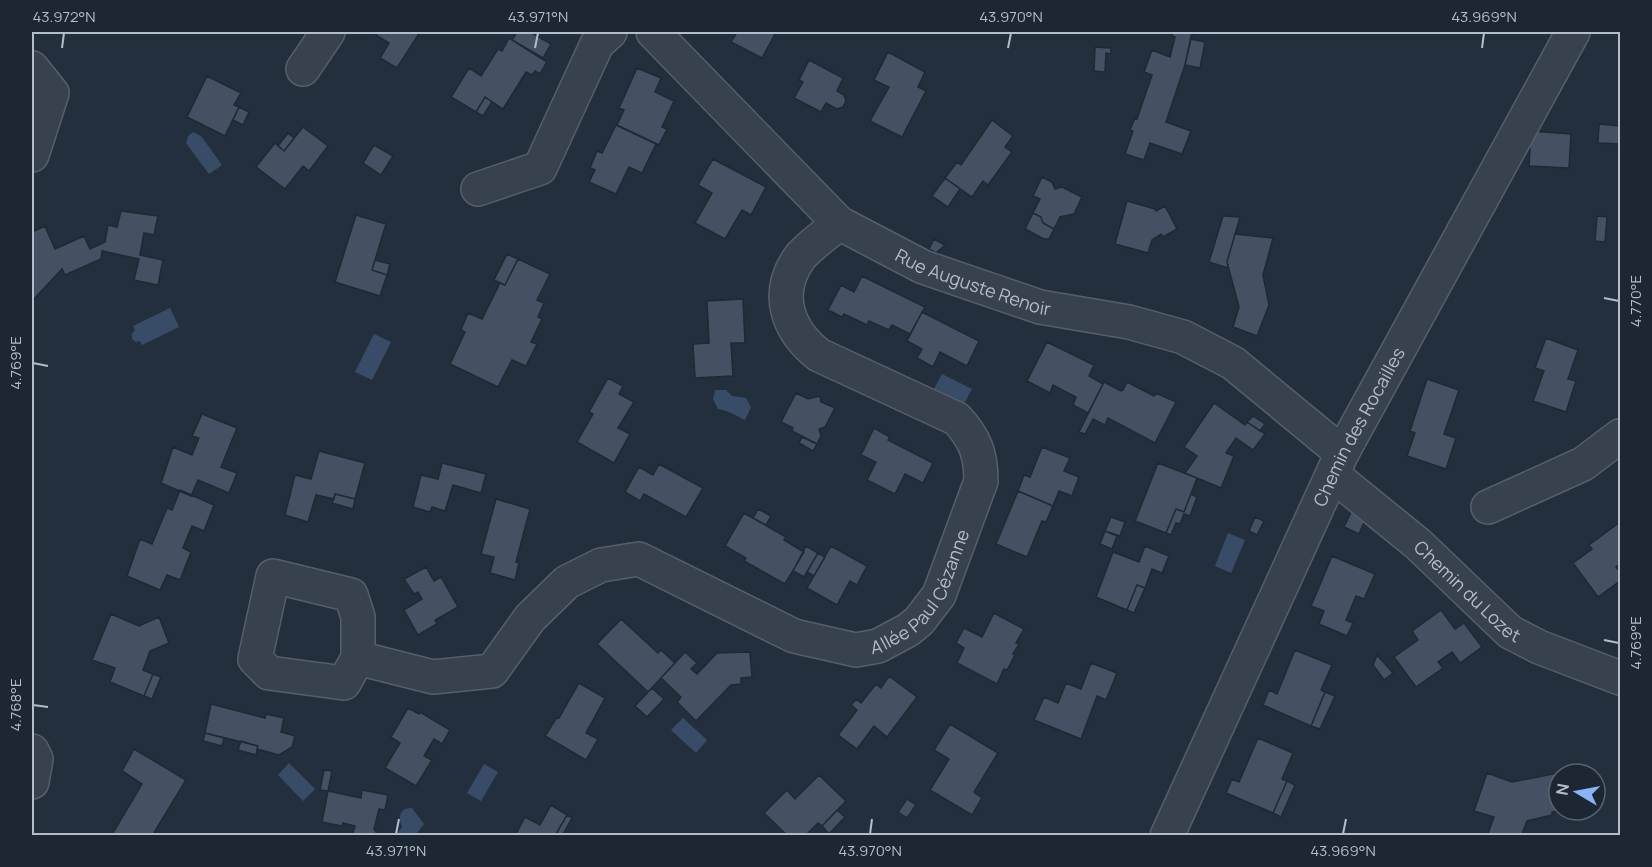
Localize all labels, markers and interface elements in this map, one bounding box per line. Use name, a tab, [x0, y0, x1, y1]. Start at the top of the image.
text: 43.972°N	[32, 6, 96, 27]
text: 43.971°N	[508, 6, 568, 27]
text: 43.970°N	[979, 6, 1043, 27]
text: 43.969°N	[1451, 6, 1517, 27]
street label: Rue Auguste Renoir	[891, 243, 1053, 321]
text: 4.770°E	[1625, 275, 1646, 327]
text: 4.769°E	[5, 336, 26, 390]
street label: Chemin des Rocailles	[1307, 343, 1410, 510]
street label: Allée Paul Cézanne	[869, 526, 974, 659]
street label: Chemin du Lozet	[1409, 535, 1525, 648]
text: 4.769°E	[1625, 616, 1646, 670]
text: 4.768°E	[5, 678, 26, 732]
north arrow	[1547, 762, 1607, 822]
text: N	[1550, 782, 1574, 797]
text: 43.971°N	[366, 840, 426, 861]
text: 43.970°N	[838, 840, 902, 861]
text: 43.969°N	[1310, 840, 1376, 861]

